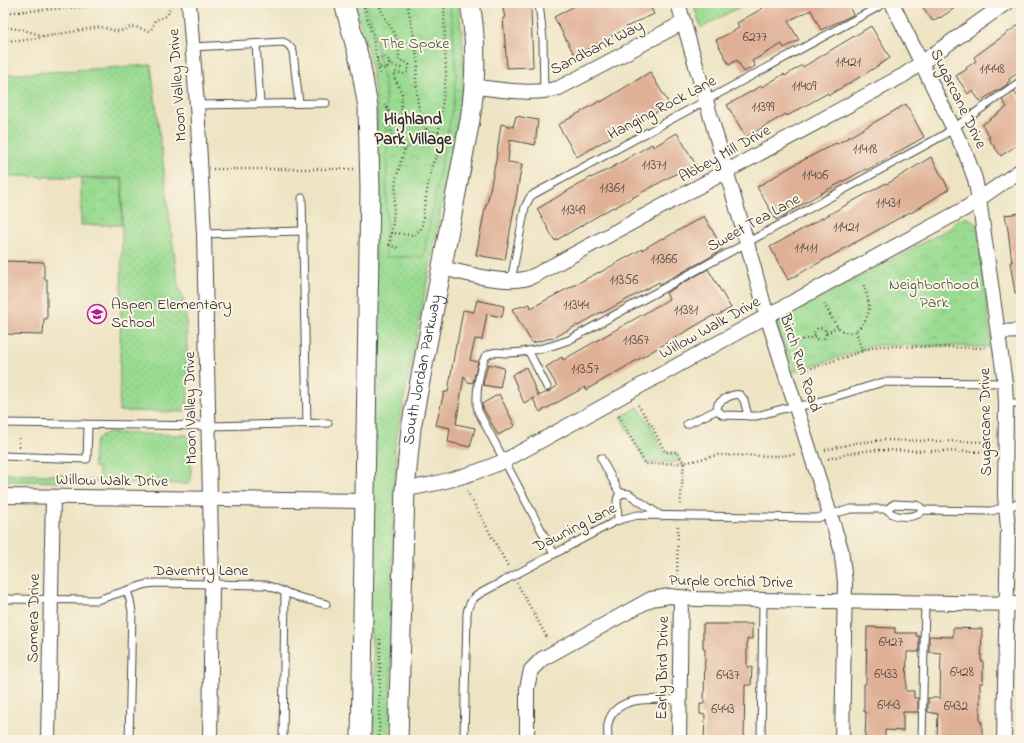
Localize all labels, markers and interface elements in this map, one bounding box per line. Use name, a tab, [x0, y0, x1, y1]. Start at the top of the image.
street label: Sandbank Way	[546, 14, 648, 82]
street label: Moon Valley Drive	[162, 27, 194, 142]
house number: 6277	[743, 27, 768, 48]
park label: The Spoke	[381, 32, 450, 56]
street label: Sugarcane Drive	[923, 45, 993, 154]
house number: 11421	[835, 52, 862, 73]
house number: 11448	[979, 59, 1005, 80]
street label: Hanging Rock Lane	[603, 69, 721, 147]
house number: 11409	[792, 76, 817, 97]
house number: 11399	[751, 97, 775, 118]
district label: Highland Park Village	[374, 107, 453, 154]
street label: Abbey Mill Drive	[675, 118, 776, 189]
house number: 11418	[853, 139, 877, 160]
house number: 11371	[642, 155, 667, 176]
house number: 11406	[802, 165, 828, 186]
house number: 11361	[599, 178, 625, 199]
street label: Sweet Tea Lane	[703, 187, 806, 258]
house number: 11431	[876, 193, 901, 214]
house number: 11349	[561, 200, 586, 221]
house number: 11421	[833, 217, 860, 238]
house number: 11411	[794, 238, 818, 259]
house number: 11366	[650, 249, 678, 270]
house number: 11356	[610, 270, 638, 291]
park label: Neighborhood Park	[889, 273, 979, 315]
street label: Willow Walk Drive	[655, 290, 766, 366]
street label: South Jordan Parkway	[397, 292, 448, 446]
place label: Aspen Elementary School	[111, 293, 232, 335]
house number: 11344	[563, 295, 589, 316]
house number: 11381	[674, 300, 699, 321]
school or university icon: Aspen Elementary School	[86, 303, 108, 325]
street label: Birch Run Road	[773, 310, 827, 415]
house number: 11367	[623, 330, 650, 351]
street label: Moon Valley Drive	[178, 350, 204, 465]
house number: 11357	[571, 359, 599, 380]
street label: Sugarcane Drive	[973, 367, 999, 476]
street label: Willow Walk Drive	[56, 468, 169, 494]
street label: Dawning Lane	[528, 496, 621, 560]
street label: Daventry Lane	[153, 559, 249, 583]
street label: Purple Orchid Drive	[669, 569, 794, 595]
street label: Somera Drive	[21, 572, 47, 663]
street label: Early Bird Drive	[650, 615, 676, 720]
house number: 6427	[879, 632, 904, 653]
house number: 6428	[950, 662, 974, 683]
house number: 6433	[874, 664, 898, 685]
house number: 6437	[716, 665, 740, 686]
house number: 6443	[877, 695, 901, 716]
house number: 6432	[944, 696, 968, 717]
house number: 6443	[711, 699, 735, 720]

